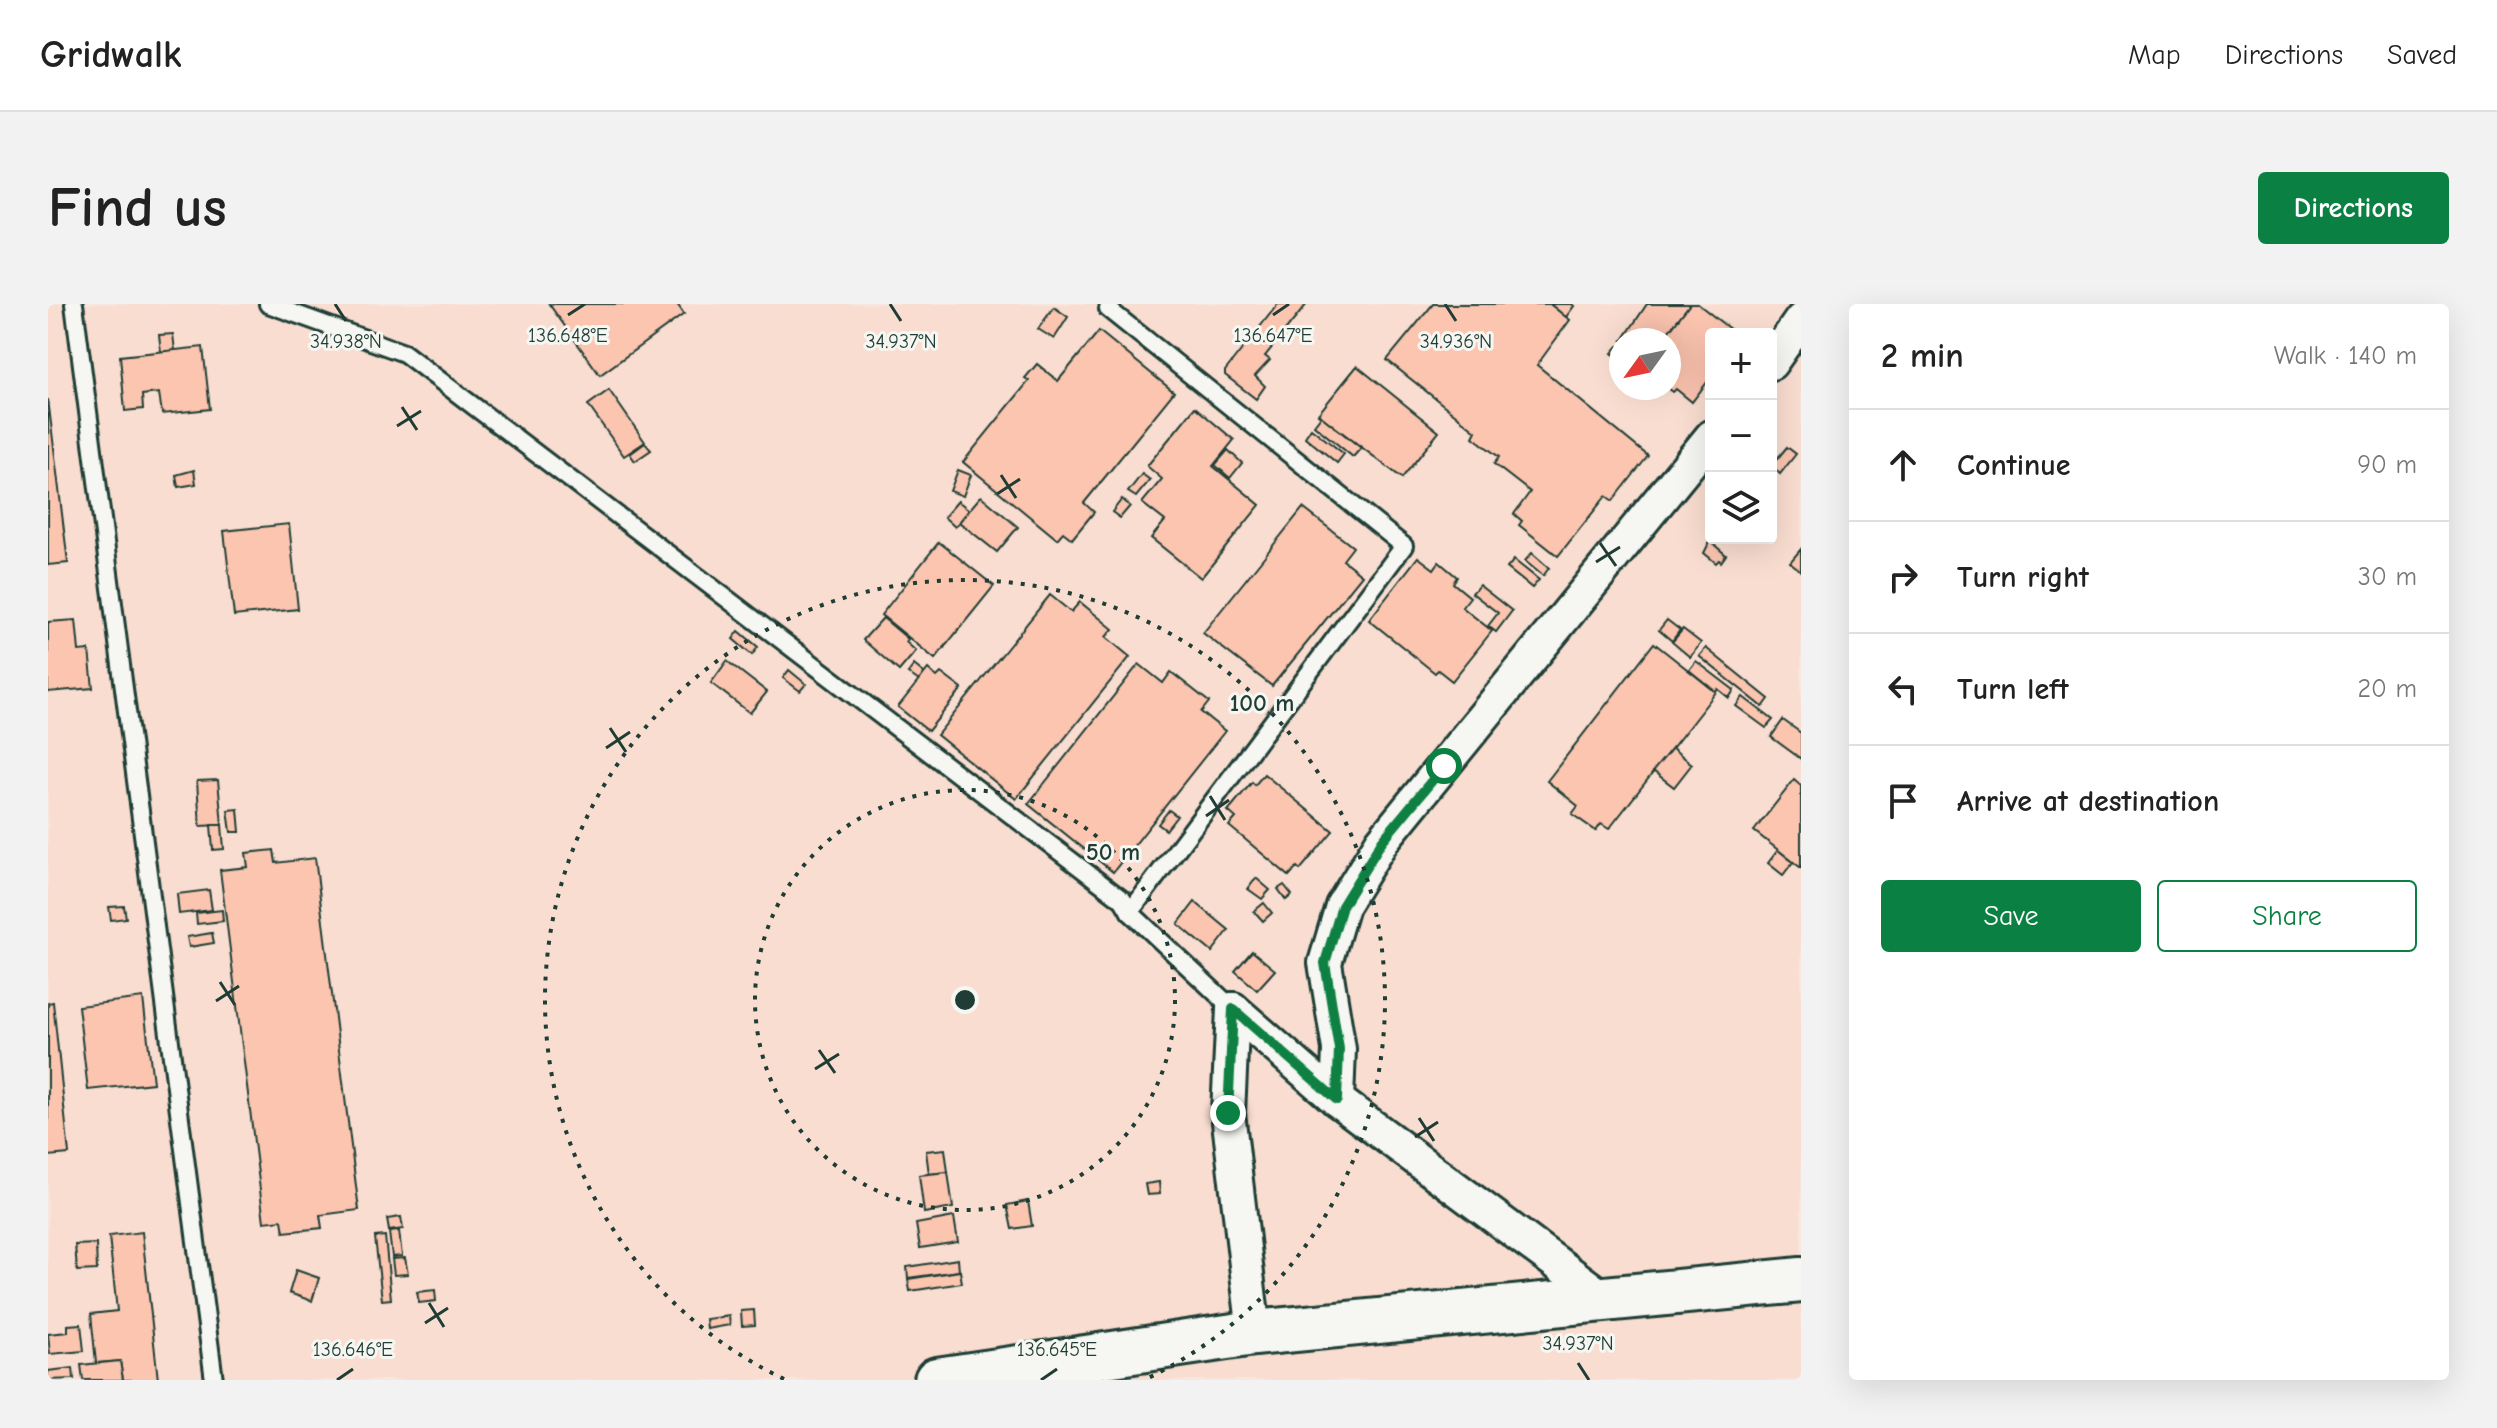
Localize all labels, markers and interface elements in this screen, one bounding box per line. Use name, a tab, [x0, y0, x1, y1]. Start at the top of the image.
text: Gridwalk	[40, 33, 182, 77]
text: Map	[2128, 39, 2181, 71]
text: Directions	[2225, 39, 2343, 71]
text: Saved	[2387, 39, 2457, 71]
button: Directions	[2258, 172, 2449, 244]
text: Find us	[48, 176, 227, 240]
text: 136.648°E	[528, 324, 608, 347]
text: 136.647°E	[1234, 324, 1312, 347]
north arrow	[1609, 328, 1681, 400]
map controls	[1705, 328, 1777, 544]
button: +	[1705, 328, 1777, 400]
text: 34.938°N	[310, 330, 382, 353]
text: 34.937°N	[865, 330, 937, 353]
text: 34.936°N	[1420, 330, 1492, 353]
text: 2 min	[1881, 336, 1964, 376]
text: Walk · 140 m	[2274, 341, 2417, 371]
button: −	[1705, 400, 1777, 472]
icon: ahead	[1881, 443, 1925, 487]
text: Continue	[1957, 448, 2071, 483]
text: 90 m	[2357, 450, 2417, 480]
button: layers	[1705, 472, 1777, 544]
icon: right	[1881, 555, 1925, 599]
text: Turn right	[1957, 560, 2089, 595]
text: 30 m	[2358, 562, 2417, 592]
icon: left	[1881, 667, 1925, 711]
text: Turn left	[1957, 672, 2069, 707]
text: 20 m	[2357, 674, 2417, 704]
text: 100 m	[1230, 689, 1294, 717]
route start	[1426, 748, 1462, 784]
icon: arrive	[1881, 779, 1925, 823]
text: Arrive at destination	[1957, 784, 2219, 819]
text: 50 m	[1086, 838, 1140, 866]
button: Save	[1881, 880, 2141, 952]
button: Share	[2157, 880, 2417, 952]
centre of rings	[951, 986, 979, 1014]
route end	[1210, 1095, 1246, 1131]
text: 34.937°N	[1542, 1332, 1614, 1355]
text: 136.646°E	[313, 1338, 393, 1361]
text: 136.645°E	[1017, 1338, 1097, 1361]

